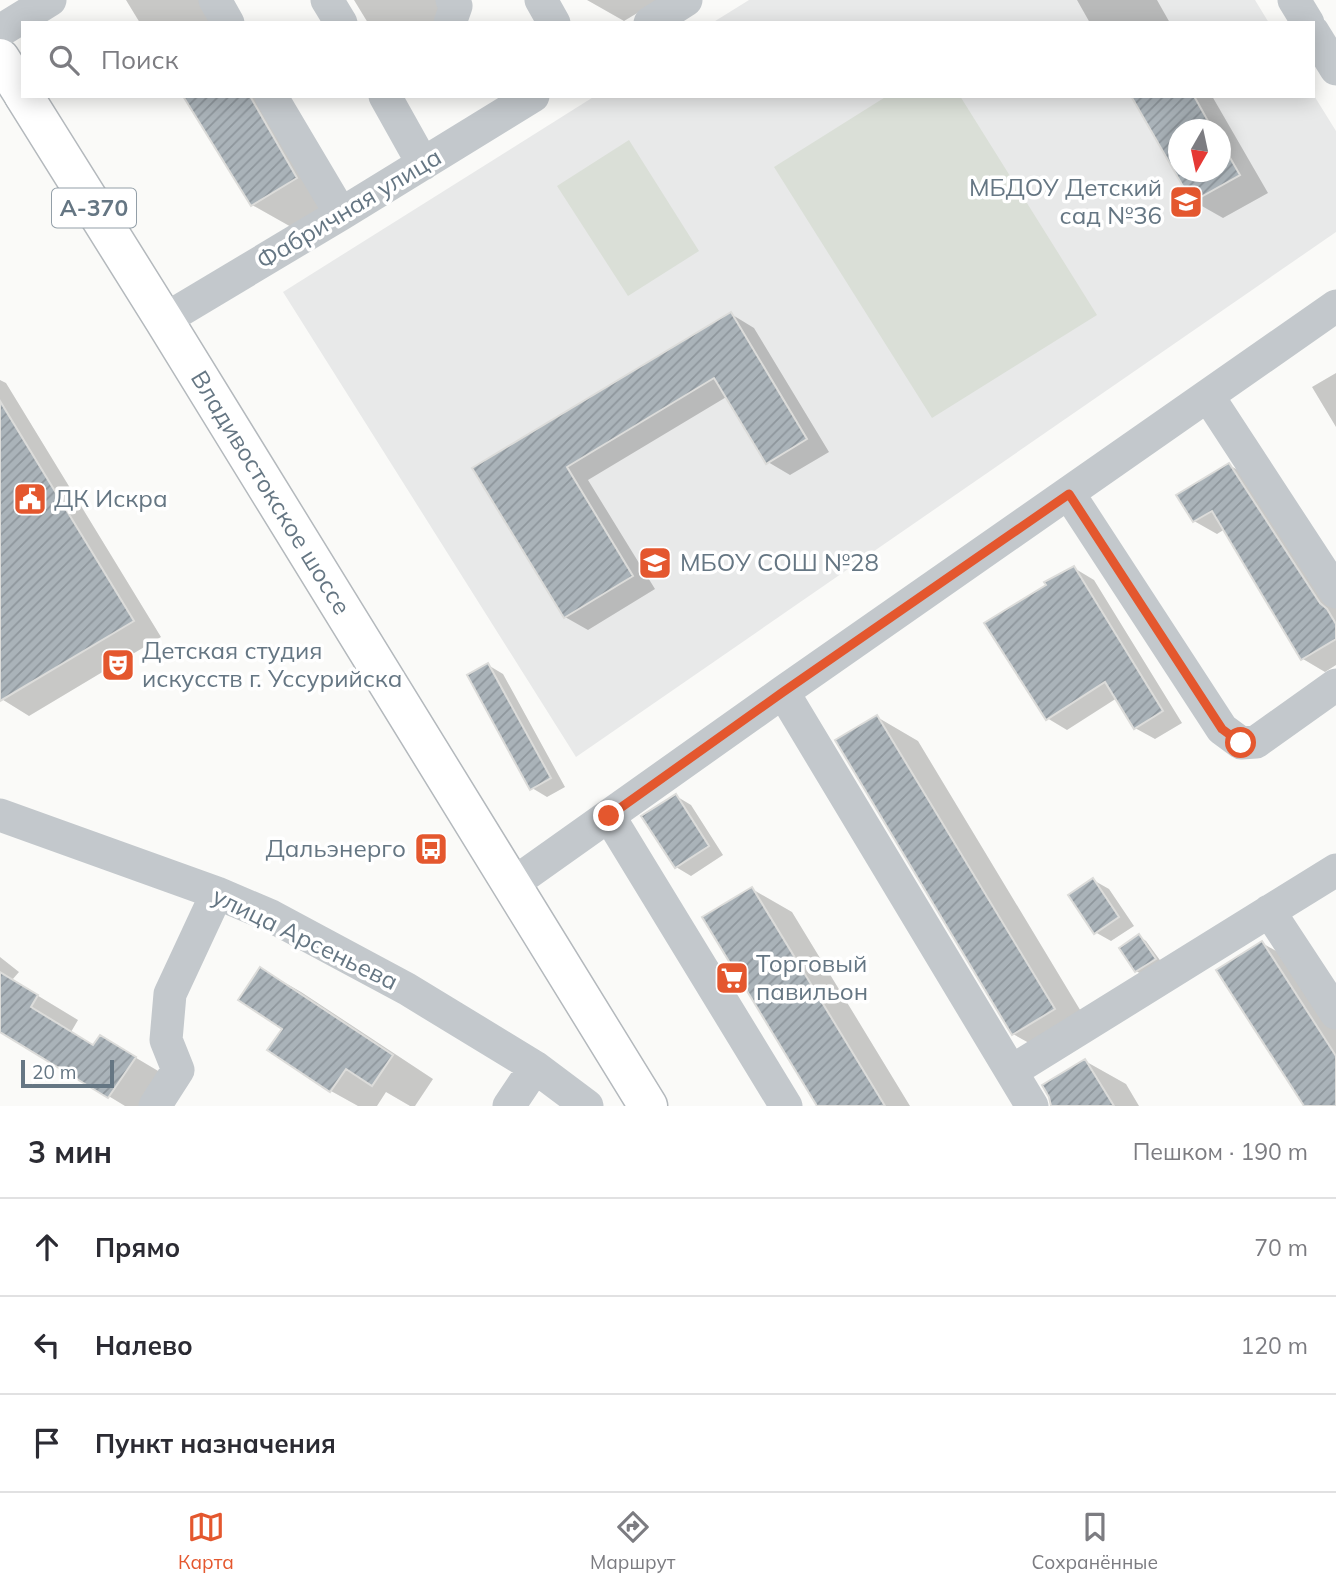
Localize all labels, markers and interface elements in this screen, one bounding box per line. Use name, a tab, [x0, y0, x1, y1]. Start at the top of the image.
search box	[21, 21, 1315, 98]
icon: search	[45, 41, 83, 79]
text: Поиск	[101, 43, 179, 76]
north arrow	[1168, 119, 1231, 182]
street label: Фабричная улица	[251, 141, 446, 275]
place label: МБДОУ Детский сад №36	[969, 172, 1162, 230]
school or university icon: МБДОУ Детский сад №36	[1167, 183, 1205, 221]
road number: А-370	[52, 188, 136, 228]
street label: Владивостокское шоссе	[185, 365, 358, 620]
public building icon: ДК Искра	[11, 480, 49, 518]
place label: ДК Искра	[54, 483, 168, 513]
school or university icon: МБОУ СОШ №28	[636, 544, 674, 582]
place label: МБОУ СОШ №28	[680, 547, 879, 577]
place label: Детская студия искусств г. Уссурийска	[142, 635, 402, 693]
theatre icon: Детская студия искусств г. Уссурийска	[99, 646, 137, 684]
route start	[1225, 727, 1256, 758]
route end	[593, 800, 624, 831]
bus stop icon: Дальэнерго	[412, 830, 450, 868]
place label: Дальэнерго	[265, 833, 406, 863]
street label: улица Арсеньева	[208, 880, 403, 996]
place label: Торговый павильон	[756, 948, 868, 1006]
supermarket icon: Торговый павильон	[713, 959, 751, 997]
scale bar	[21, 1057, 114, 1089]
text: 20 m	[32, 1060, 76, 1084]
text: 3 мин	[28, 1133, 112, 1171]
text: Пешком · 190 m	[1133, 1137, 1308, 1166]
icon: ahead	[28, 1228, 66, 1266]
text: Прямо	[95, 1231, 180, 1264]
text: 70 m	[1254, 1233, 1308, 1262]
icon: left	[28, 1326, 66, 1364]
text: Налево	[95, 1329, 193, 1362]
text: 120 m	[1240, 1331, 1308, 1360]
icon: arrive	[28, 1424, 66, 1462]
text: Пункт назначения	[95, 1427, 336, 1460]
tab: Карта	[178, 1508, 234, 1574]
tab: Маршрут	[590, 1508, 675, 1574]
tab: Сохранённые	[1031, 1508, 1158, 1574]

